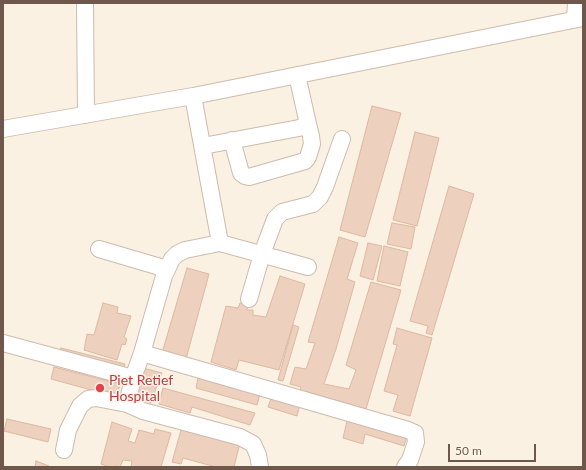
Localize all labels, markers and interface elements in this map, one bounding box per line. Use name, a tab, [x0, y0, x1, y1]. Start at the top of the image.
place label: Piet Retief Hospital	[109, 372, 173, 404]
marker: Piet Retief Hospital	[94, 382, 106, 394]
scale bar	[450, 436, 538, 462]
text: 50 m	[455, 443, 482, 458]

